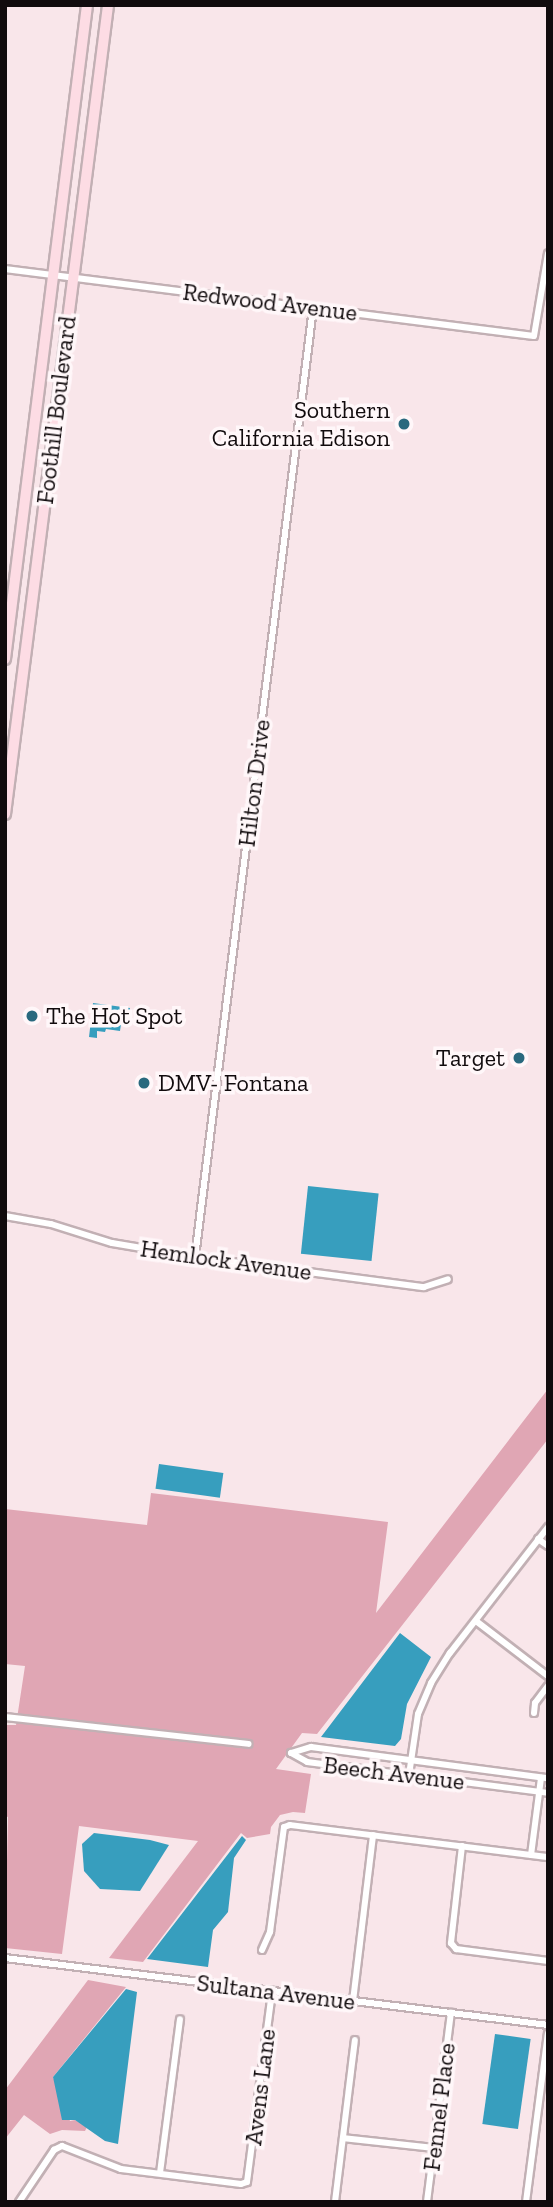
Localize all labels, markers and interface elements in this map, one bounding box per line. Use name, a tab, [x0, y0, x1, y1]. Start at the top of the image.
street label: Redwood Avenue	[181, 277, 359, 327]
street label: Foothill Boulevard	[30, 314, 82, 506]
place label: Southern California Edison	[212, 396, 390, 452]
marker: Southern California Edison	[396, 416, 412, 432]
street label: Hilton Drive	[232, 718, 276, 848]
place label: The Hot Spot	[46, 1002, 182, 1030]
marker: The Hot Spot	[24, 1008, 40, 1024]
place label: Target	[436, 1044, 505, 1072]
marker: Target	[511, 1050, 527, 1066]
place label: DMV- Fontana	[158, 1069, 309, 1097]
marker: DMV- Fontana	[136, 1075, 152, 1091]
street label: Hemlock Avenue	[138, 1234, 314, 1286]
street label: Beech Avenue	[321, 1750, 467, 1796]
street label: Sultana Avenue	[195, 1968, 357, 2016]
street label: Avens Lane	[239, 2027, 281, 2147]
street label: Fennel Place	[417, 2041, 461, 2173]

